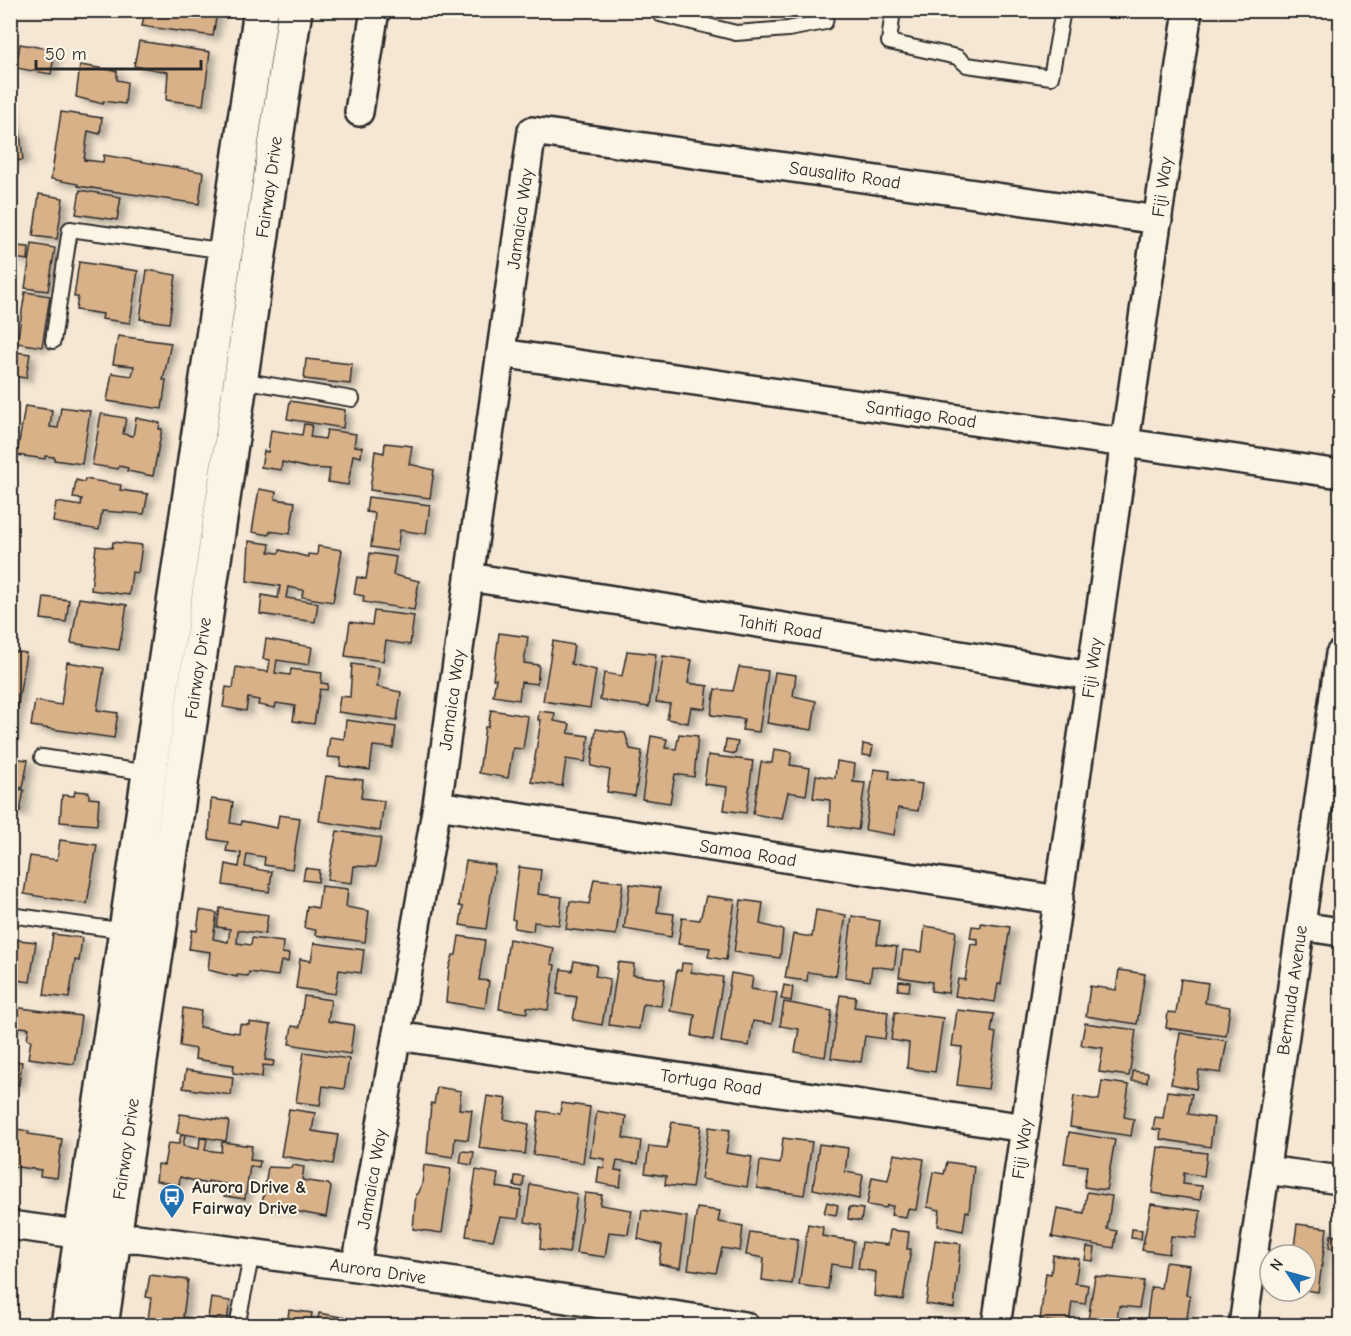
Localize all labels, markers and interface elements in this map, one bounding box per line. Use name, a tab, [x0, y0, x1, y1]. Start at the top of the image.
scale bar	[36, 33, 201, 71]
text: 50 m	[45, 44, 87, 65]
street label: Fairway Drive	[252, 135, 287, 239]
street label: Fiji Way	[1148, 155, 1177, 219]
street label: Sausalito Road	[788, 157, 902, 194]
street label: Jamaica Way	[503, 166, 538, 271]
street label: Santiago Road	[864, 396, 978, 433]
street label: Tahiti Road	[736, 610, 823, 645]
street label: Fairway Drive	[181, 616, 216, 720]
street label: Fiji Way	[1078, 636, 1107, 700]
street label: Jamaica Way	[435, 647, 470, 752]
street label: Samoa Road	[698, 835, 798, 872]
street label: Bermuda Avenue	[1273, 924, 1312, 1056]
street label: Tortuga Road	[659, 1065, 763, 1100]
street label: Fairway Drive	[109, 1097, 144, 1201]
street label: Fiji Way	[1008, 1117, 1037, 1181]
street label: Jamaica Way	[353, 1126, 392, 1231]
place label: Aurora Drive & Fairway Drive	[192, 1177, 307, 1219]
bus stop icon: Aurora Drive & Fairway Drive	[157, 1182, 187, 1220]
north arrow	[1258, 1243, 1318, 1303]
street label: Aurora Drive	[329, 1254, 427, 1289]
text: N	[1266, 1255, 1287, 1274]

